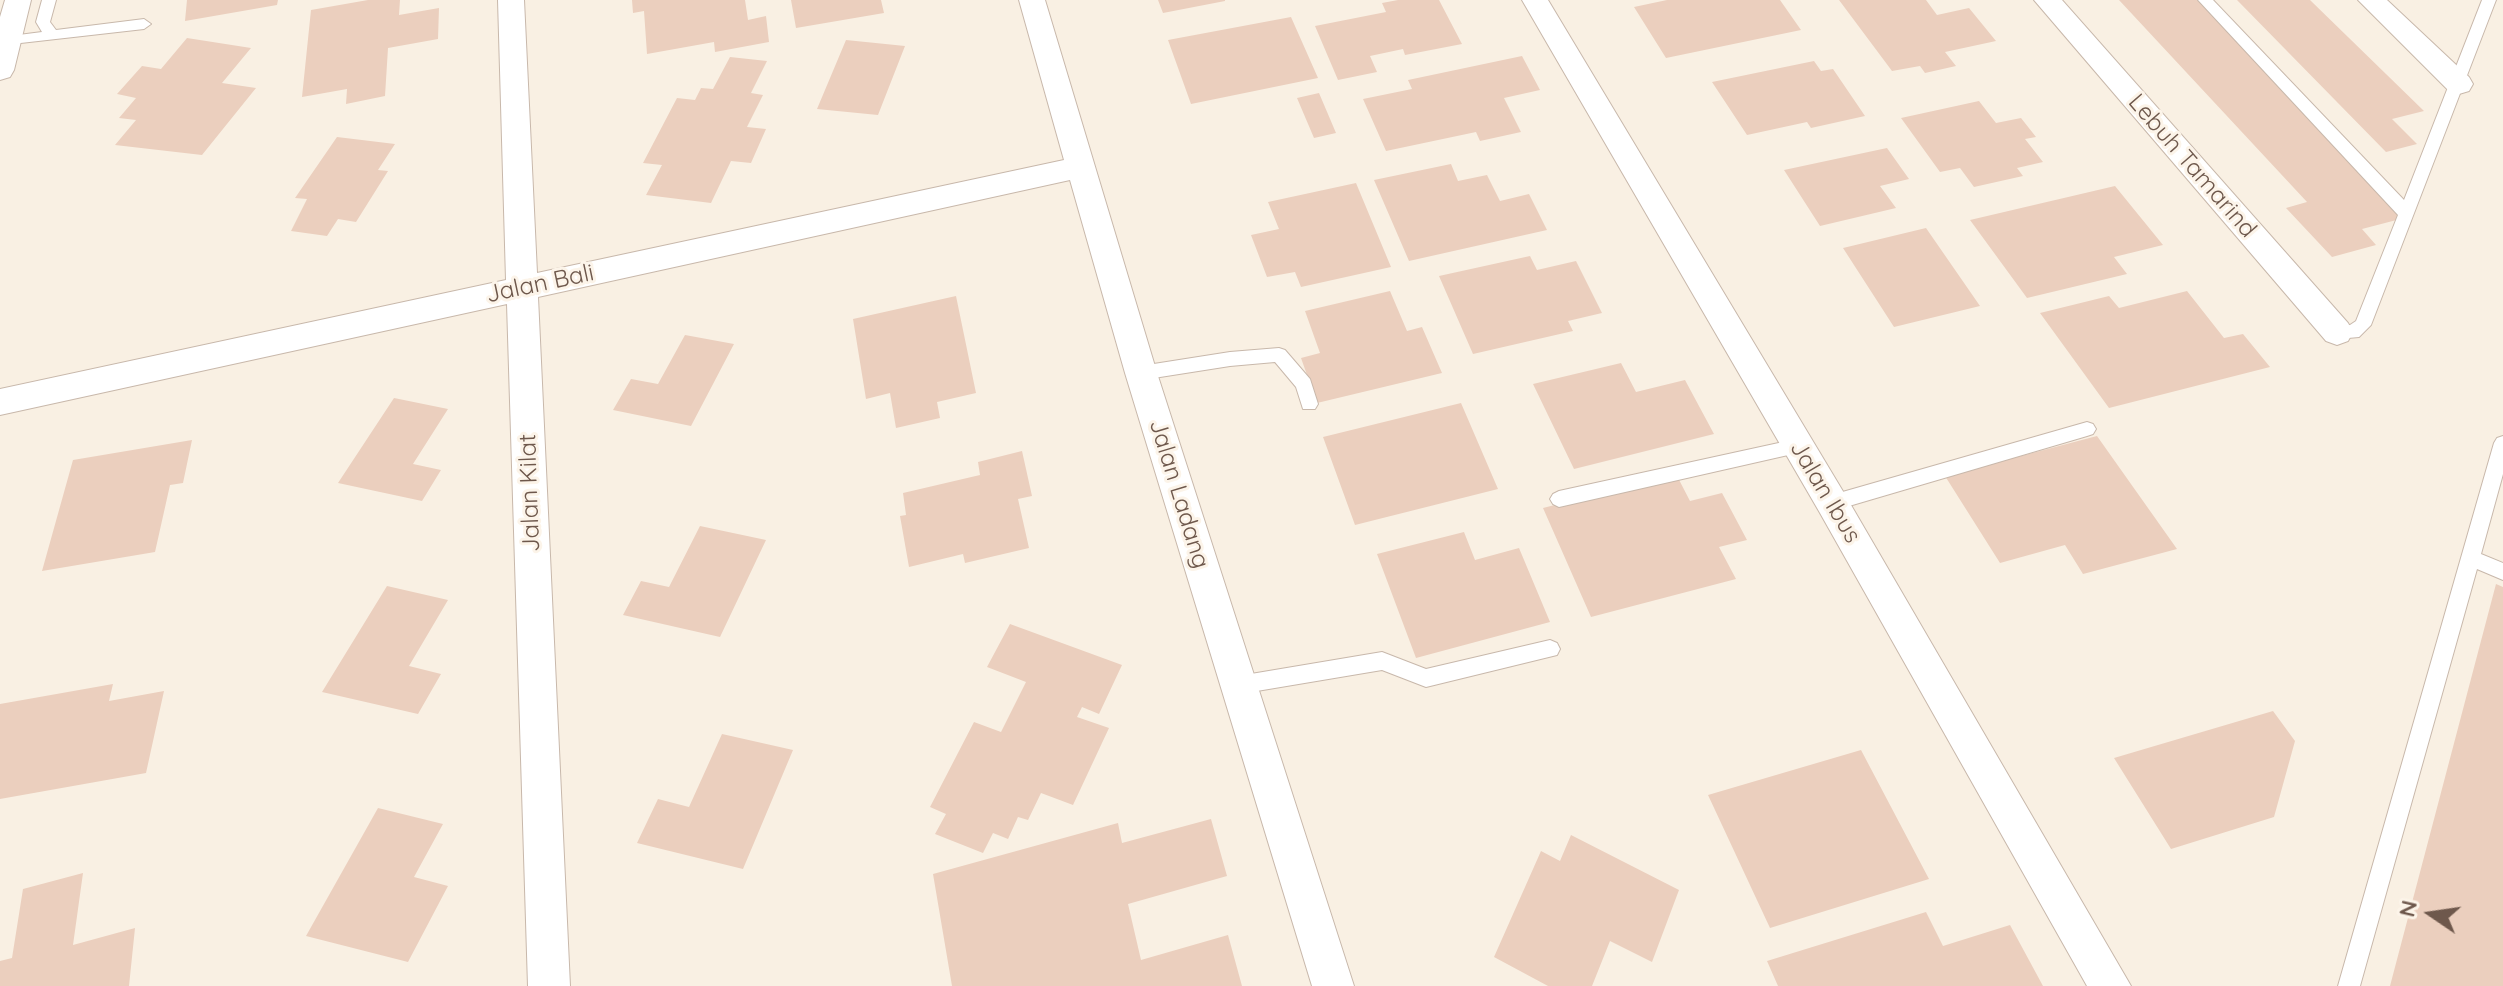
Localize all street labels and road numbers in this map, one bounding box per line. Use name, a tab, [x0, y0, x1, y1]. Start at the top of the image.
street label: Lebuh Tamarind	[2122, 88, 2262, 244]
street label: Jalan Bali	[483, 259, 597, 309]
street label: Jalan Ladang	[1143, 416, 1215, 572]
street label: Jalan Kilat	[514, 433, 546, 553]
street label: Jalan Ibus	[1783, 436, 1867, 548]

